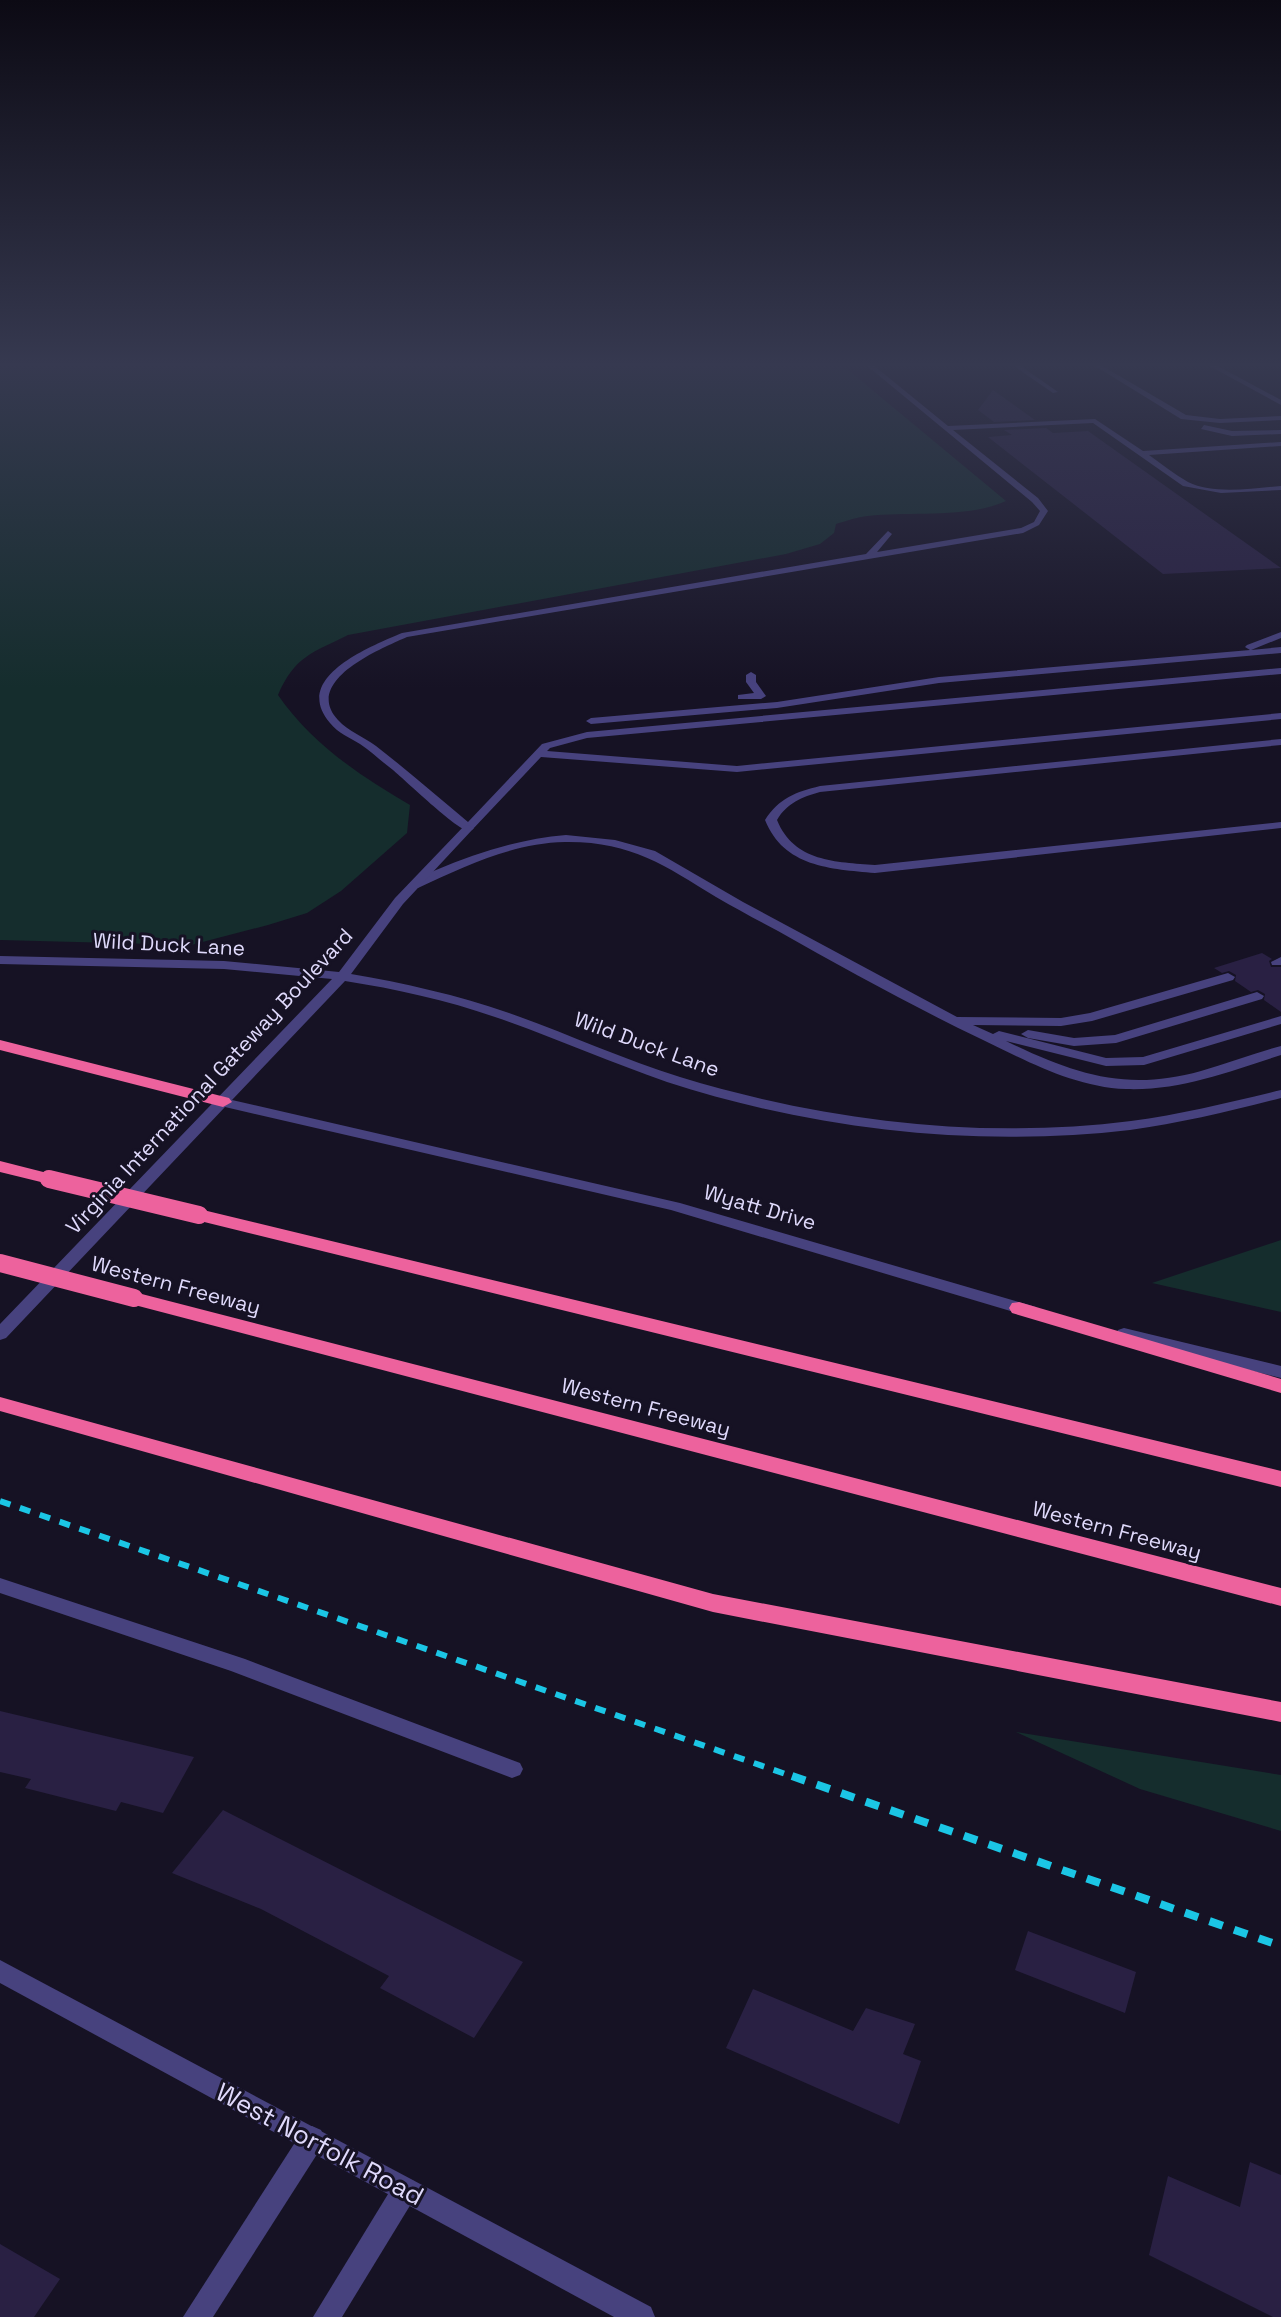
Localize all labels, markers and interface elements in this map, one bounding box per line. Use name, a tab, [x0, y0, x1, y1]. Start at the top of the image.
street label: Virginia International Gateway Boulevard	[60, 922, 358, 1240]
street label: Wild Duck Lane	[92, 927, 246, 961]
street label: Wild Duck Lane	[571, 1005, 723, 1083]
street label: Wyatt Drive	[701, 1178, 819, 1236]
street label: Western Freeway	[88, 1249, 264, 1321]
street label: Western Freeway	[558, 1371, 734, 1443]
street label: Western Freeway	[1029, 1494, 1205, 1566]
street label: West Norfolk Road	[210, 2075, 430, 2213]

